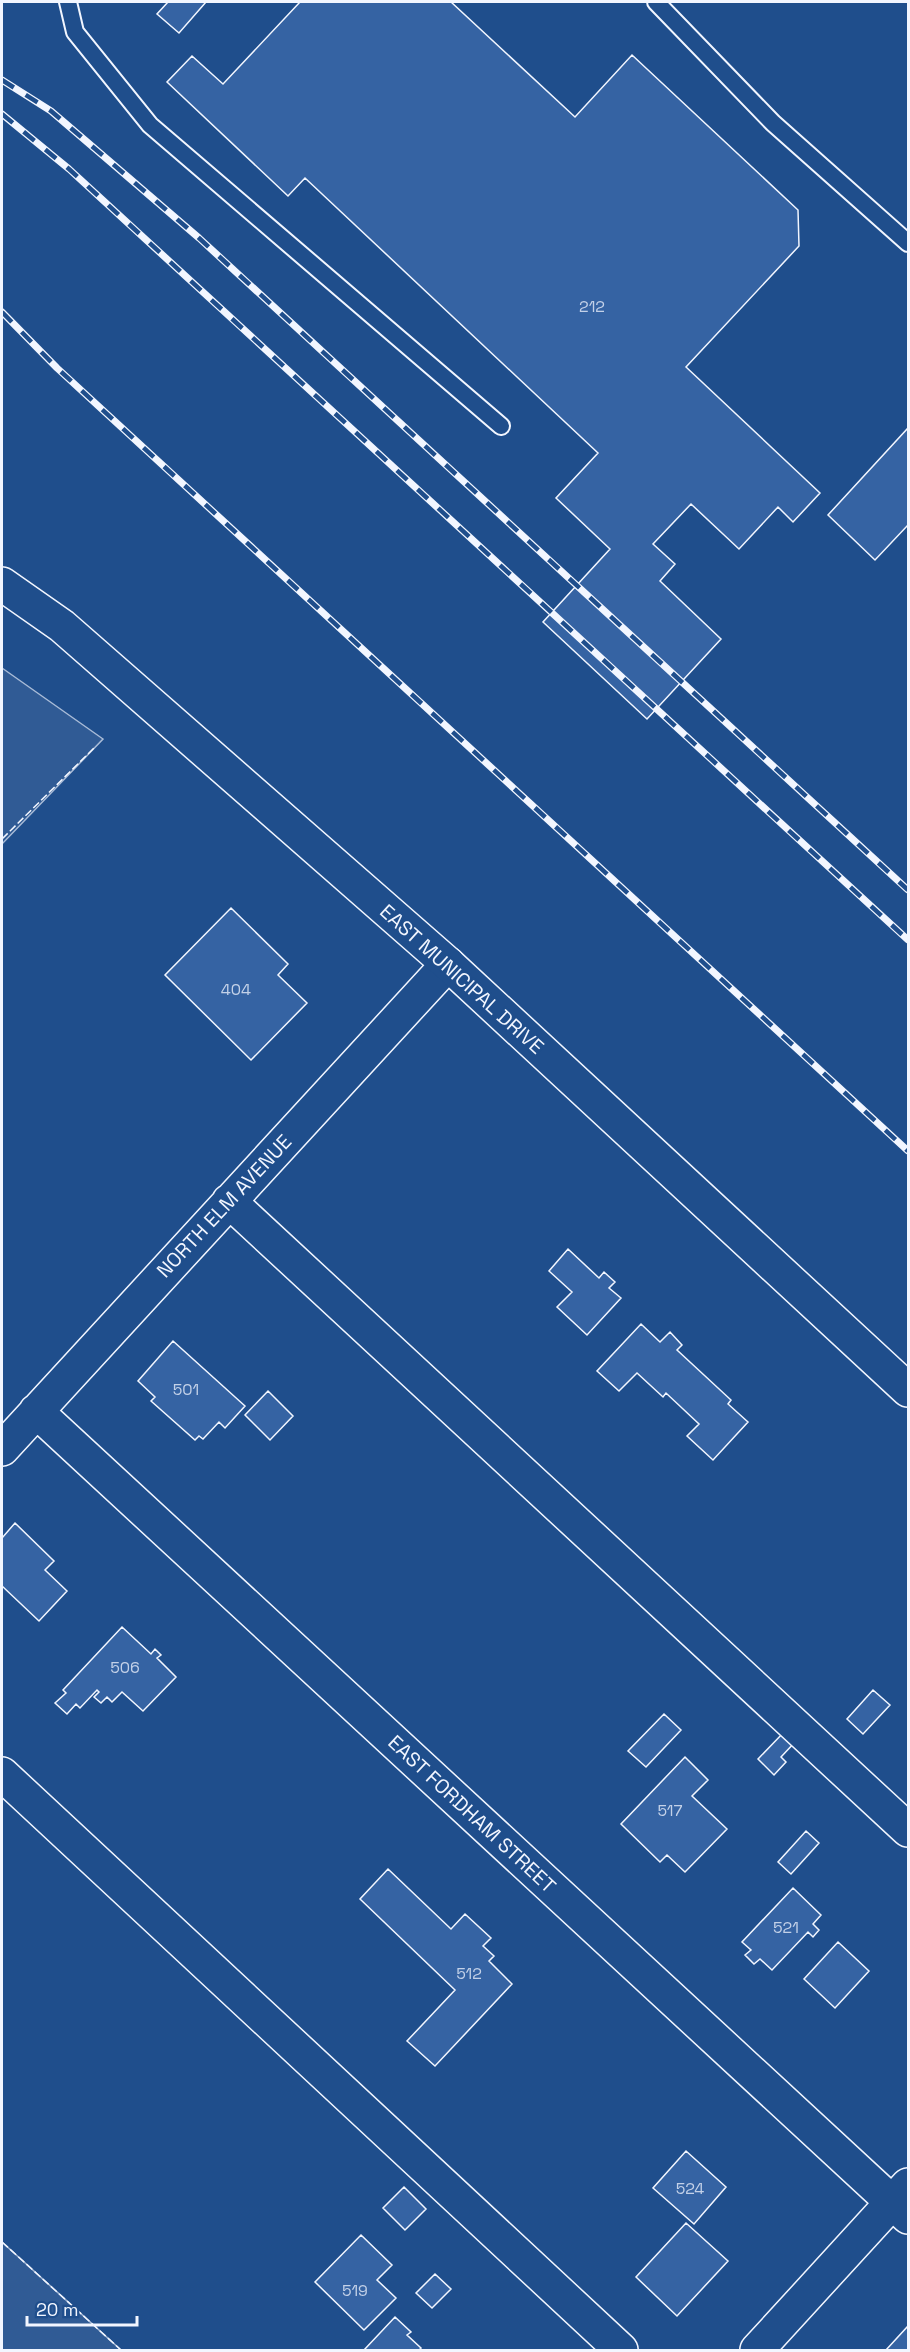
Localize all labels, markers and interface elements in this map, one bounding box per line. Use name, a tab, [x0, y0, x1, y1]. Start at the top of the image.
house number: 212	[579, 296, 605, 317]
street label: EAST MUNICIPAL DRIVE	[375, 898, 549, 1060]
house number: 404	[221, 979, 251, 1000]
street label: NORTH ELM AVENUE	[151, 1129, 297, 1283]
house number: 501	[173, 1379, 199, 1400]
house number: 506	[110, 1657, 140, 1678]
street label: EAST FORDHAM STREET	[383, 1729, 562, 1899]
house number: 517	[657, 1800, 683, 1821]
house number: 521	[773, 1917, 799, 1938]
house number: 512	[456, 1963, 482, 1984]
house number: 524	[676, 2178, 704, 2199]
house number: 519	[342, 2280, 368, 2301]
scale bar	[27, 2289, 136, 2327]
text: 20 m	[36, 2298, 79, 2321]

